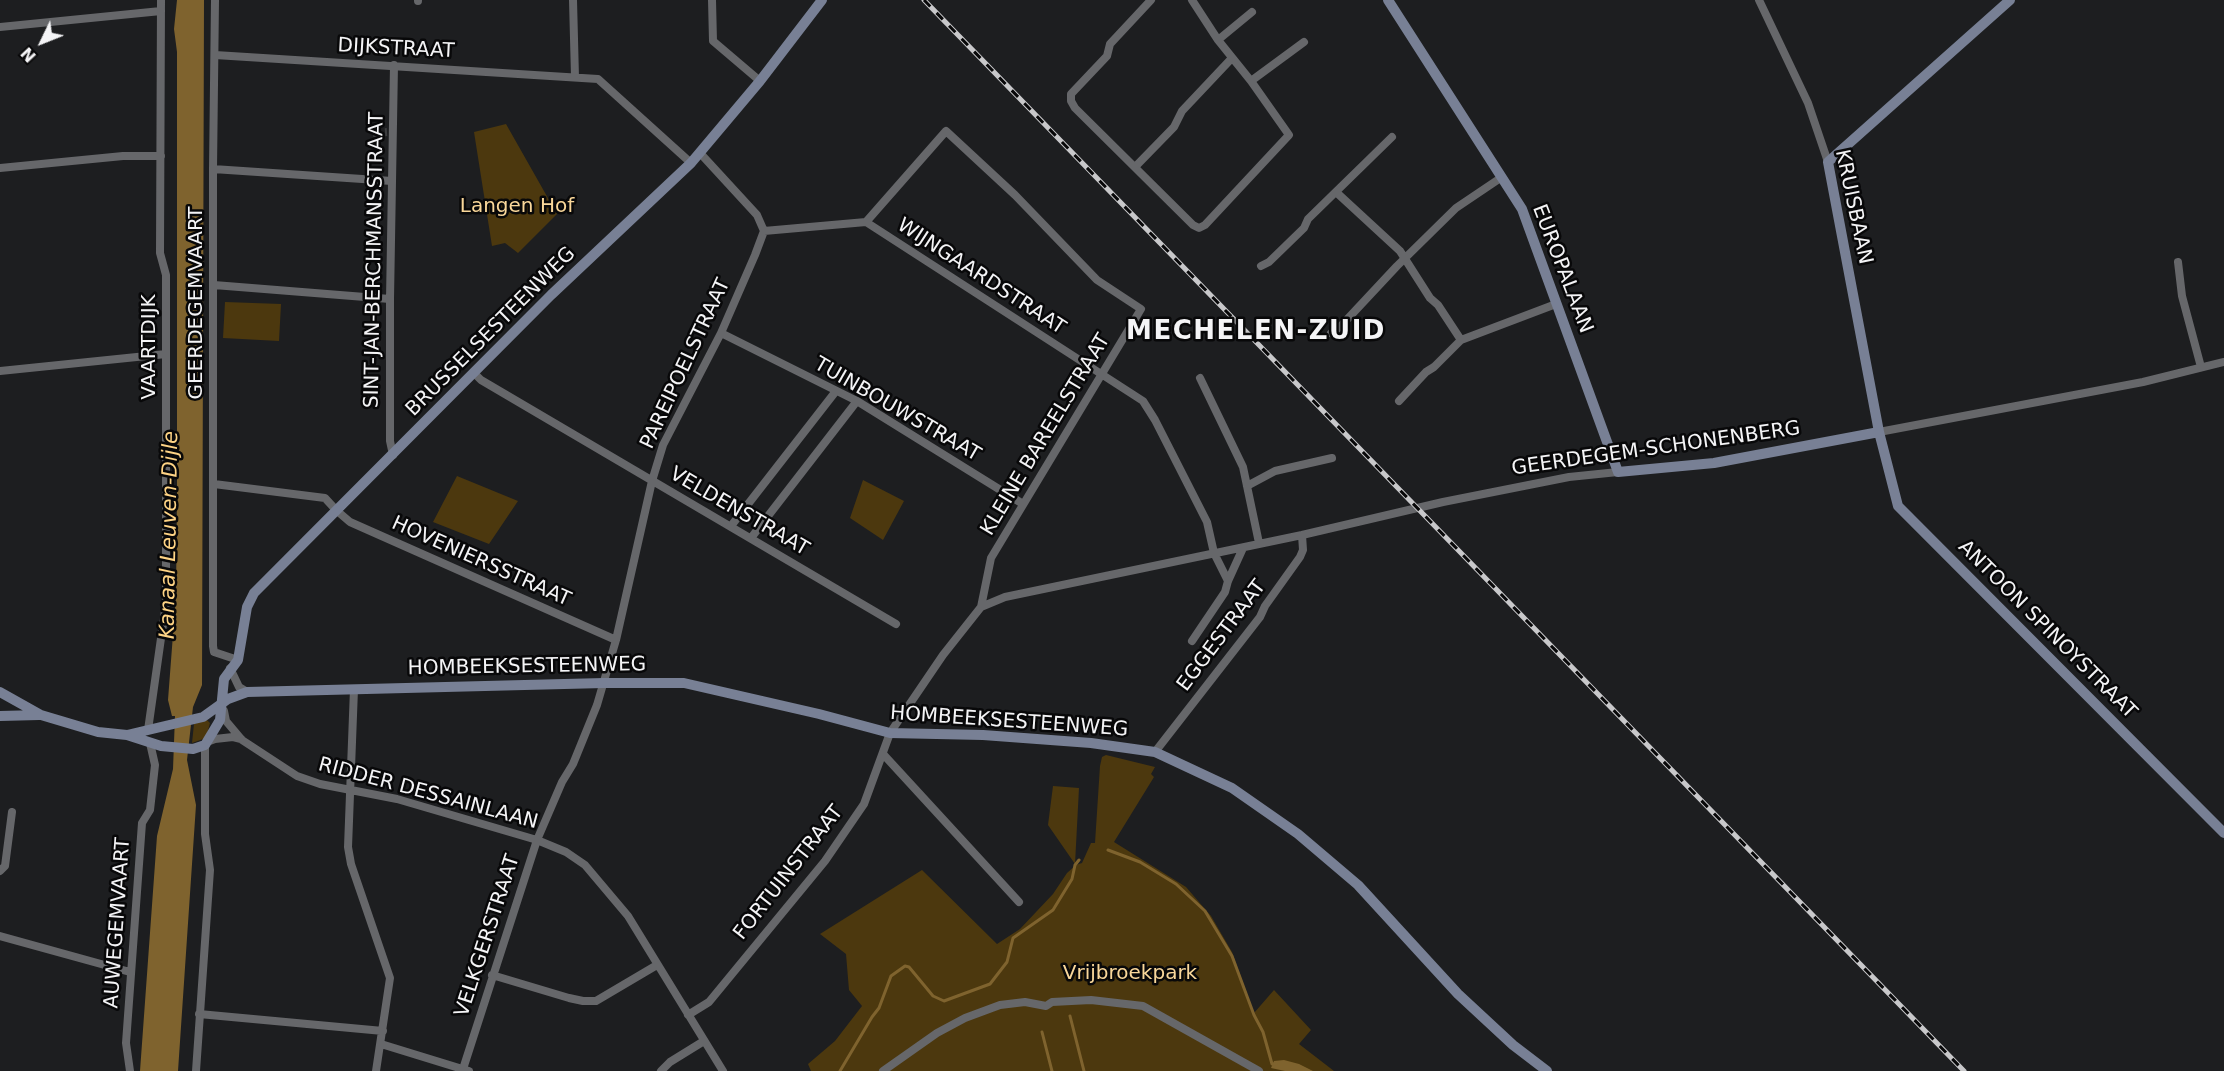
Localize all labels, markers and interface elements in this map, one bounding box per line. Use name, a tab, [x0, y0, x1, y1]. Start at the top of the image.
north arrow	[12, 12, 72, 72]
street label: DIJKSTRAAT	[337, 34, 455, 64]
text: N	[17, 43, 40, 66]
street label: SINT-JAN-BERCHMANSSTRAAT	[360, 112, 390, 408]
street label: KRUISBAAN	[1829, 147, 1877, 267]
park label: Langen Hof	[460, 195, 574, 219]
street label: EUROPALAAN	[1526, 201, 1598, 337]
street label: GEERDEGEMVAART	[185, 206, 209, 400]
street label: WIJNGAARDSTRAAT	[892, 214, 1070, 340]
street label: BRUSSELSESTEENWEG	[401, 242, 581, 422]
street label: PAREIPOELSTRAAT	[636, 275, 736, 453]
street label: VAARTDIJK	[138, 294, 162, 400]
district label: MECHELEN-ZUID	[1126, 316, 1386, 348]
street label: KLEINE BAREELSTRAAT	[976, 330, 1116, 540]
street label: TUINBOUWSTRAAT	[810, 353, 984, 467]
street label: GEERDEGEM-SCHONENBERG	[1510, 417, 1802, 481]
water label: Kanaal Leuven-Dijle	[156, 431, 184, 639]
street label: VELDENSTRAAT	[665, 462, 813, 562]
street label: HOVENIERSSTRAAT	[388, 512, 574, 612]
street label: ANTOON SPINOYSTRAAT	[1953, 536, 2141, 724]
street label: EGGESTRAAT	[1172, 576, 1272, 696]
street label: HOMBEEKSESTEENWEG	[408, 653, 646, 681]
street label: HOMBEEKSESTEENWEG	[889, 702, 1129, 742]
street label: RIDDER DESSAINLAAN	[316, 753, 540, 835]
street label: FORTUINSTRAAT	[729, 801, 849, 945]
street label: AUWEGEMVAART	[100, 837, 136, 1009]
street label: VELKGERSTRAAT	[450, 852, 526, 1020]
park label: Vrijbroekpark	[1063, 962, 1197, 986]

